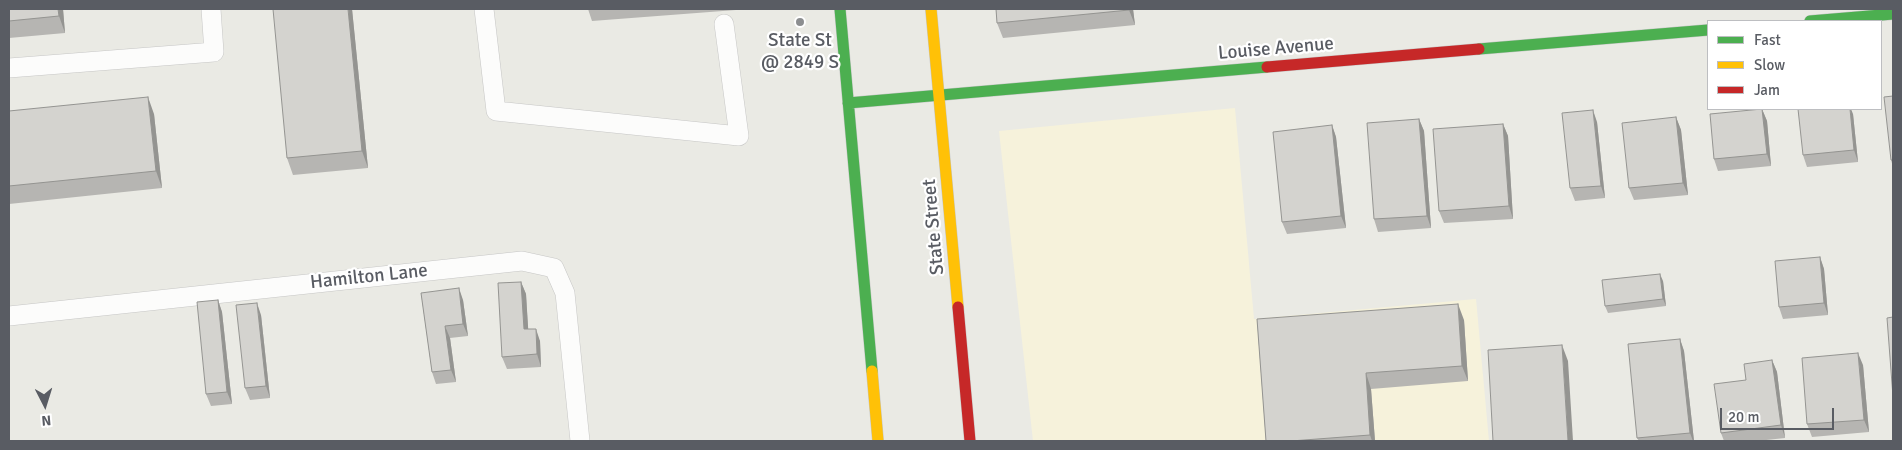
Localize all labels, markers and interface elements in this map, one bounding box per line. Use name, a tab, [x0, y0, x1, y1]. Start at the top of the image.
marker: State St @ 2849 S	[794, 16, 806, 28]
legend	[1707, 20, 1882, 110]
place label: State St @ 2849 S	[761, 30, 839, 74]
text: Fast	[1754, 31, 1781, 49]
street label: Louise Avenue	[1217, 33, 1335, 65]
text: Slow	[1754, 56, 1785, 74]
text: Jam	[1754, 81, 1780, 99]
street label: State Street	[918, 178, 950, 276]
street label: Hamilton Lane	[309, 259, 429, 295]
north arrow	[20, 380, 70, 430]
scale bar	[1722, 398, 1836, 430]
text: 20 m	[1728, 408, 1759, 426]
text: N	[41, 412, 52, 429]

